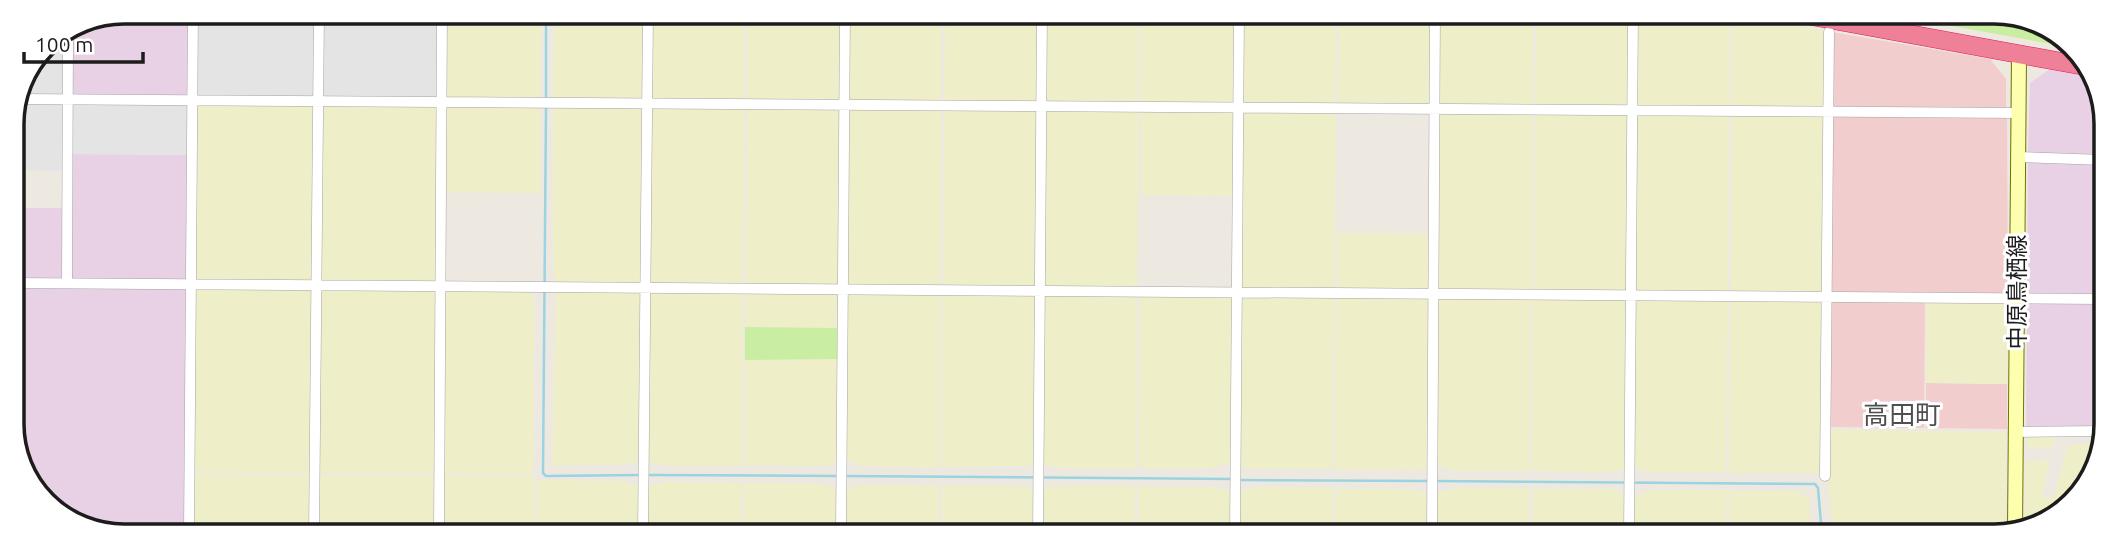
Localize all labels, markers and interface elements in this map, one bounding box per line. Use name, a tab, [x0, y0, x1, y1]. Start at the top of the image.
scale bar	[24, 21, 144, 65]
text: 100 m	[35, 32, 93, 56]
street label: 中原鳥栖線	[2004, 235, 2029, 350]
district label: 高田町	[1863, 400, 1941, 429]

